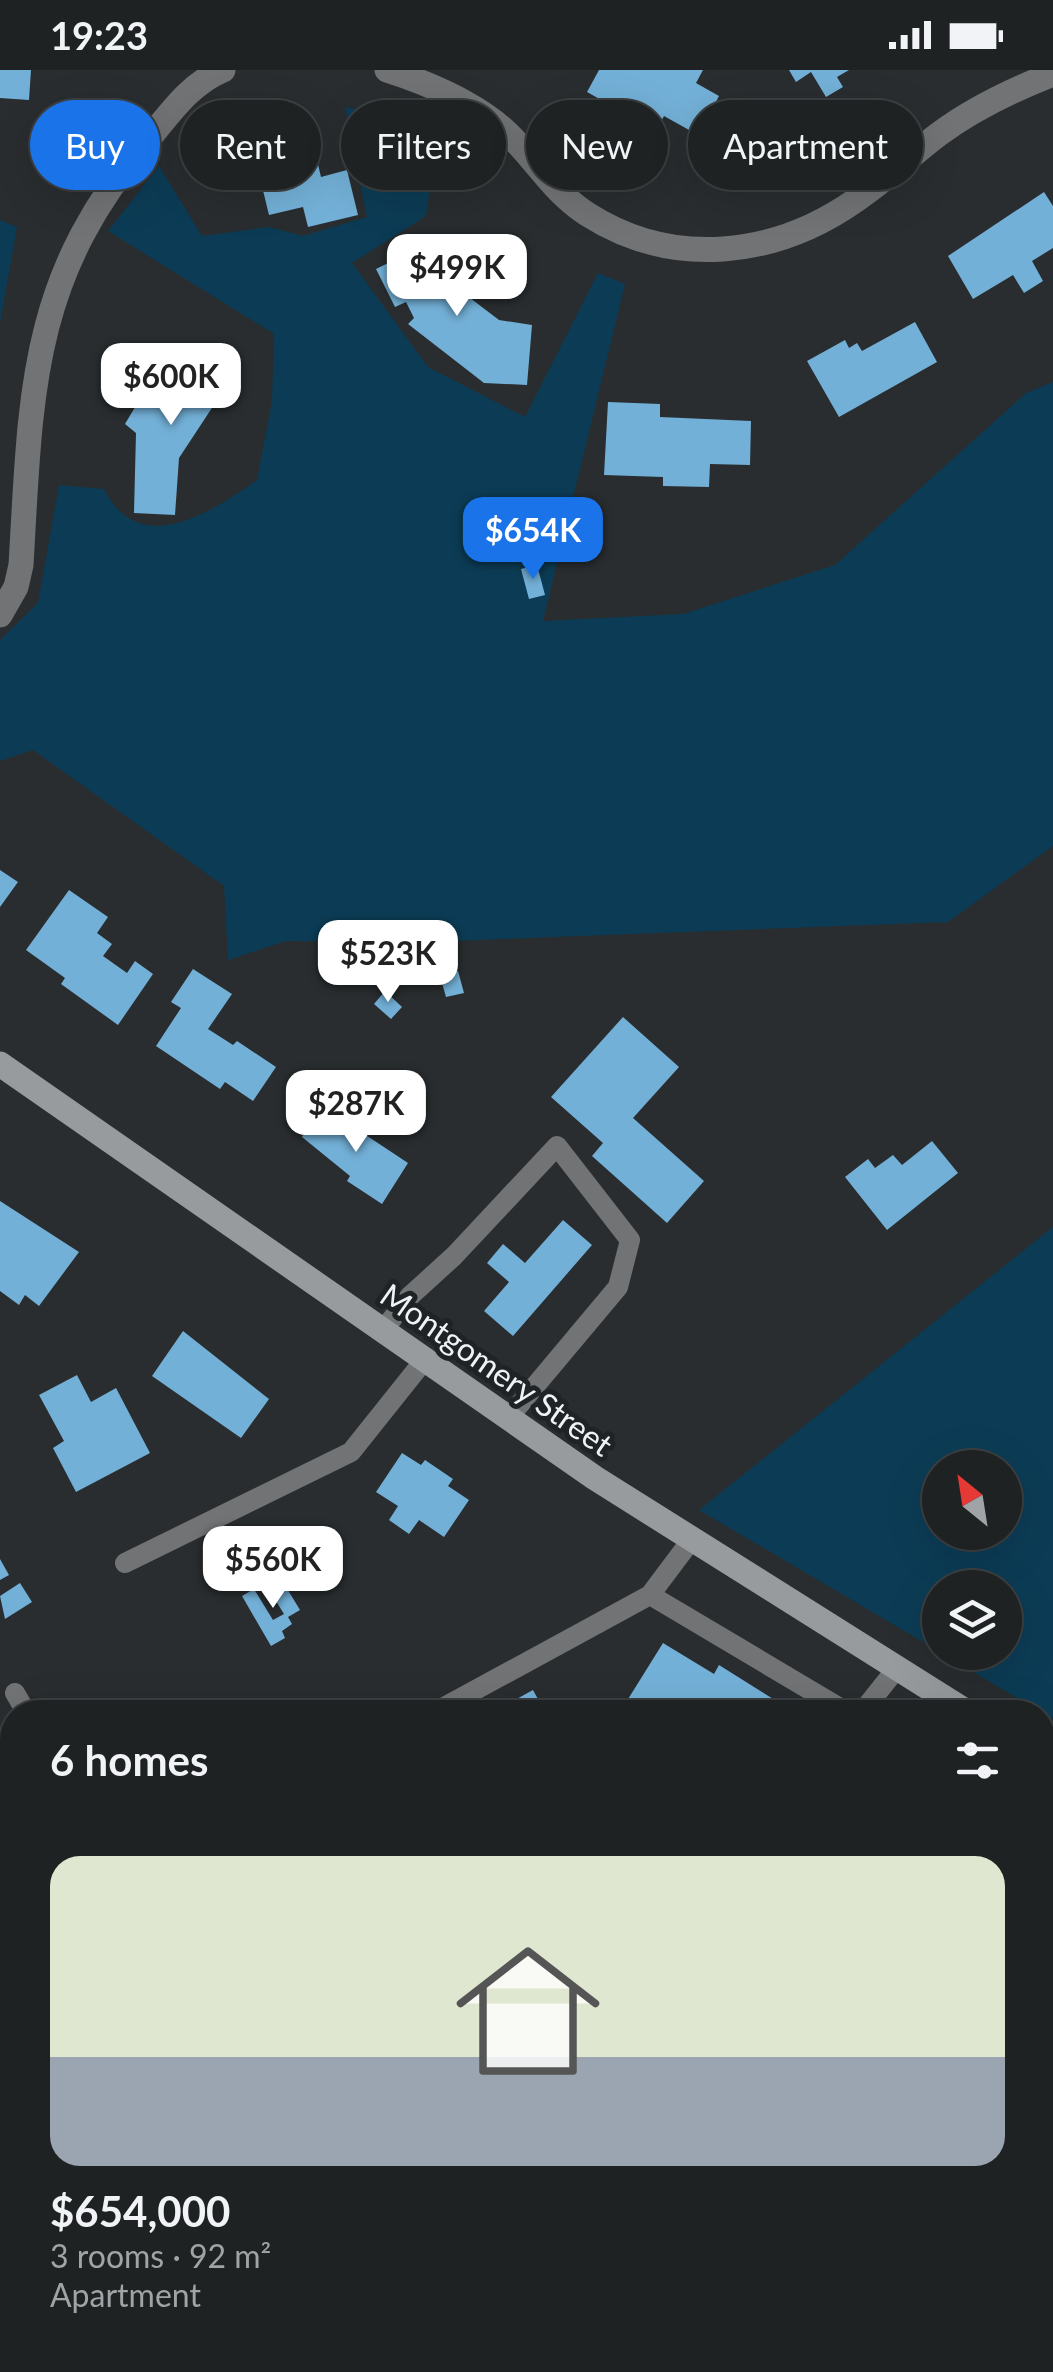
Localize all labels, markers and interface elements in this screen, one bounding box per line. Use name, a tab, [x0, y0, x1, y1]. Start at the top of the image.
text: 19:23	[50, 12, 148, 58]
chip: Buy	[30, 100, 160, 190]
chip: Rent	[180, 100, 321, 190]
chip: Filters	[341, 100, 506, 190]
chip: New	[526, 100, 668, 190]
chip: Apartment	[688, 100, 923, 190]
pin: $499K	[387, 234, 527, 319]
text: $499K	[409, 247, 505, 286]
pin: $600K	[101, 343, 241, 428]
text: $600K	[123, 356, 219, 395]
pin: $654K	[463, 497, 603, 582]
text: $654K	[485, 510, 581, 549]
pin: $523K	[318, 920, 458, 1005]
text: $523K	[340, 933, 436, 972]
pin: $287K	[286, 1070, 426, 1155]
text: $287K	[308, 1083, 404, 1122]
street label: Montgomery Street	[374, 1274, 621, 1464]
north arrow	[922, 1450, 1022, 1550]
map controls	[922, 1450, 1022, 1670]
pin: $560K	[203, 1526, 343, 1611]
text: $560K	[225, 1539, 321, 1578]
button: layers	[922, 1570, 1022, 1670]
icon: filters	[950, 1733, 1005, 1788]
text: 6 homes	[50, 1735, 208, 1785]
icon: home	[438, 1921, 618, 2101]
text: $654,000	[50, 2186, 230, 2236]
text: 3 rooms · 92 m²	[50, 2236, 271, 2275]
text: Apartment	[50, 2275, 201, 2314]

